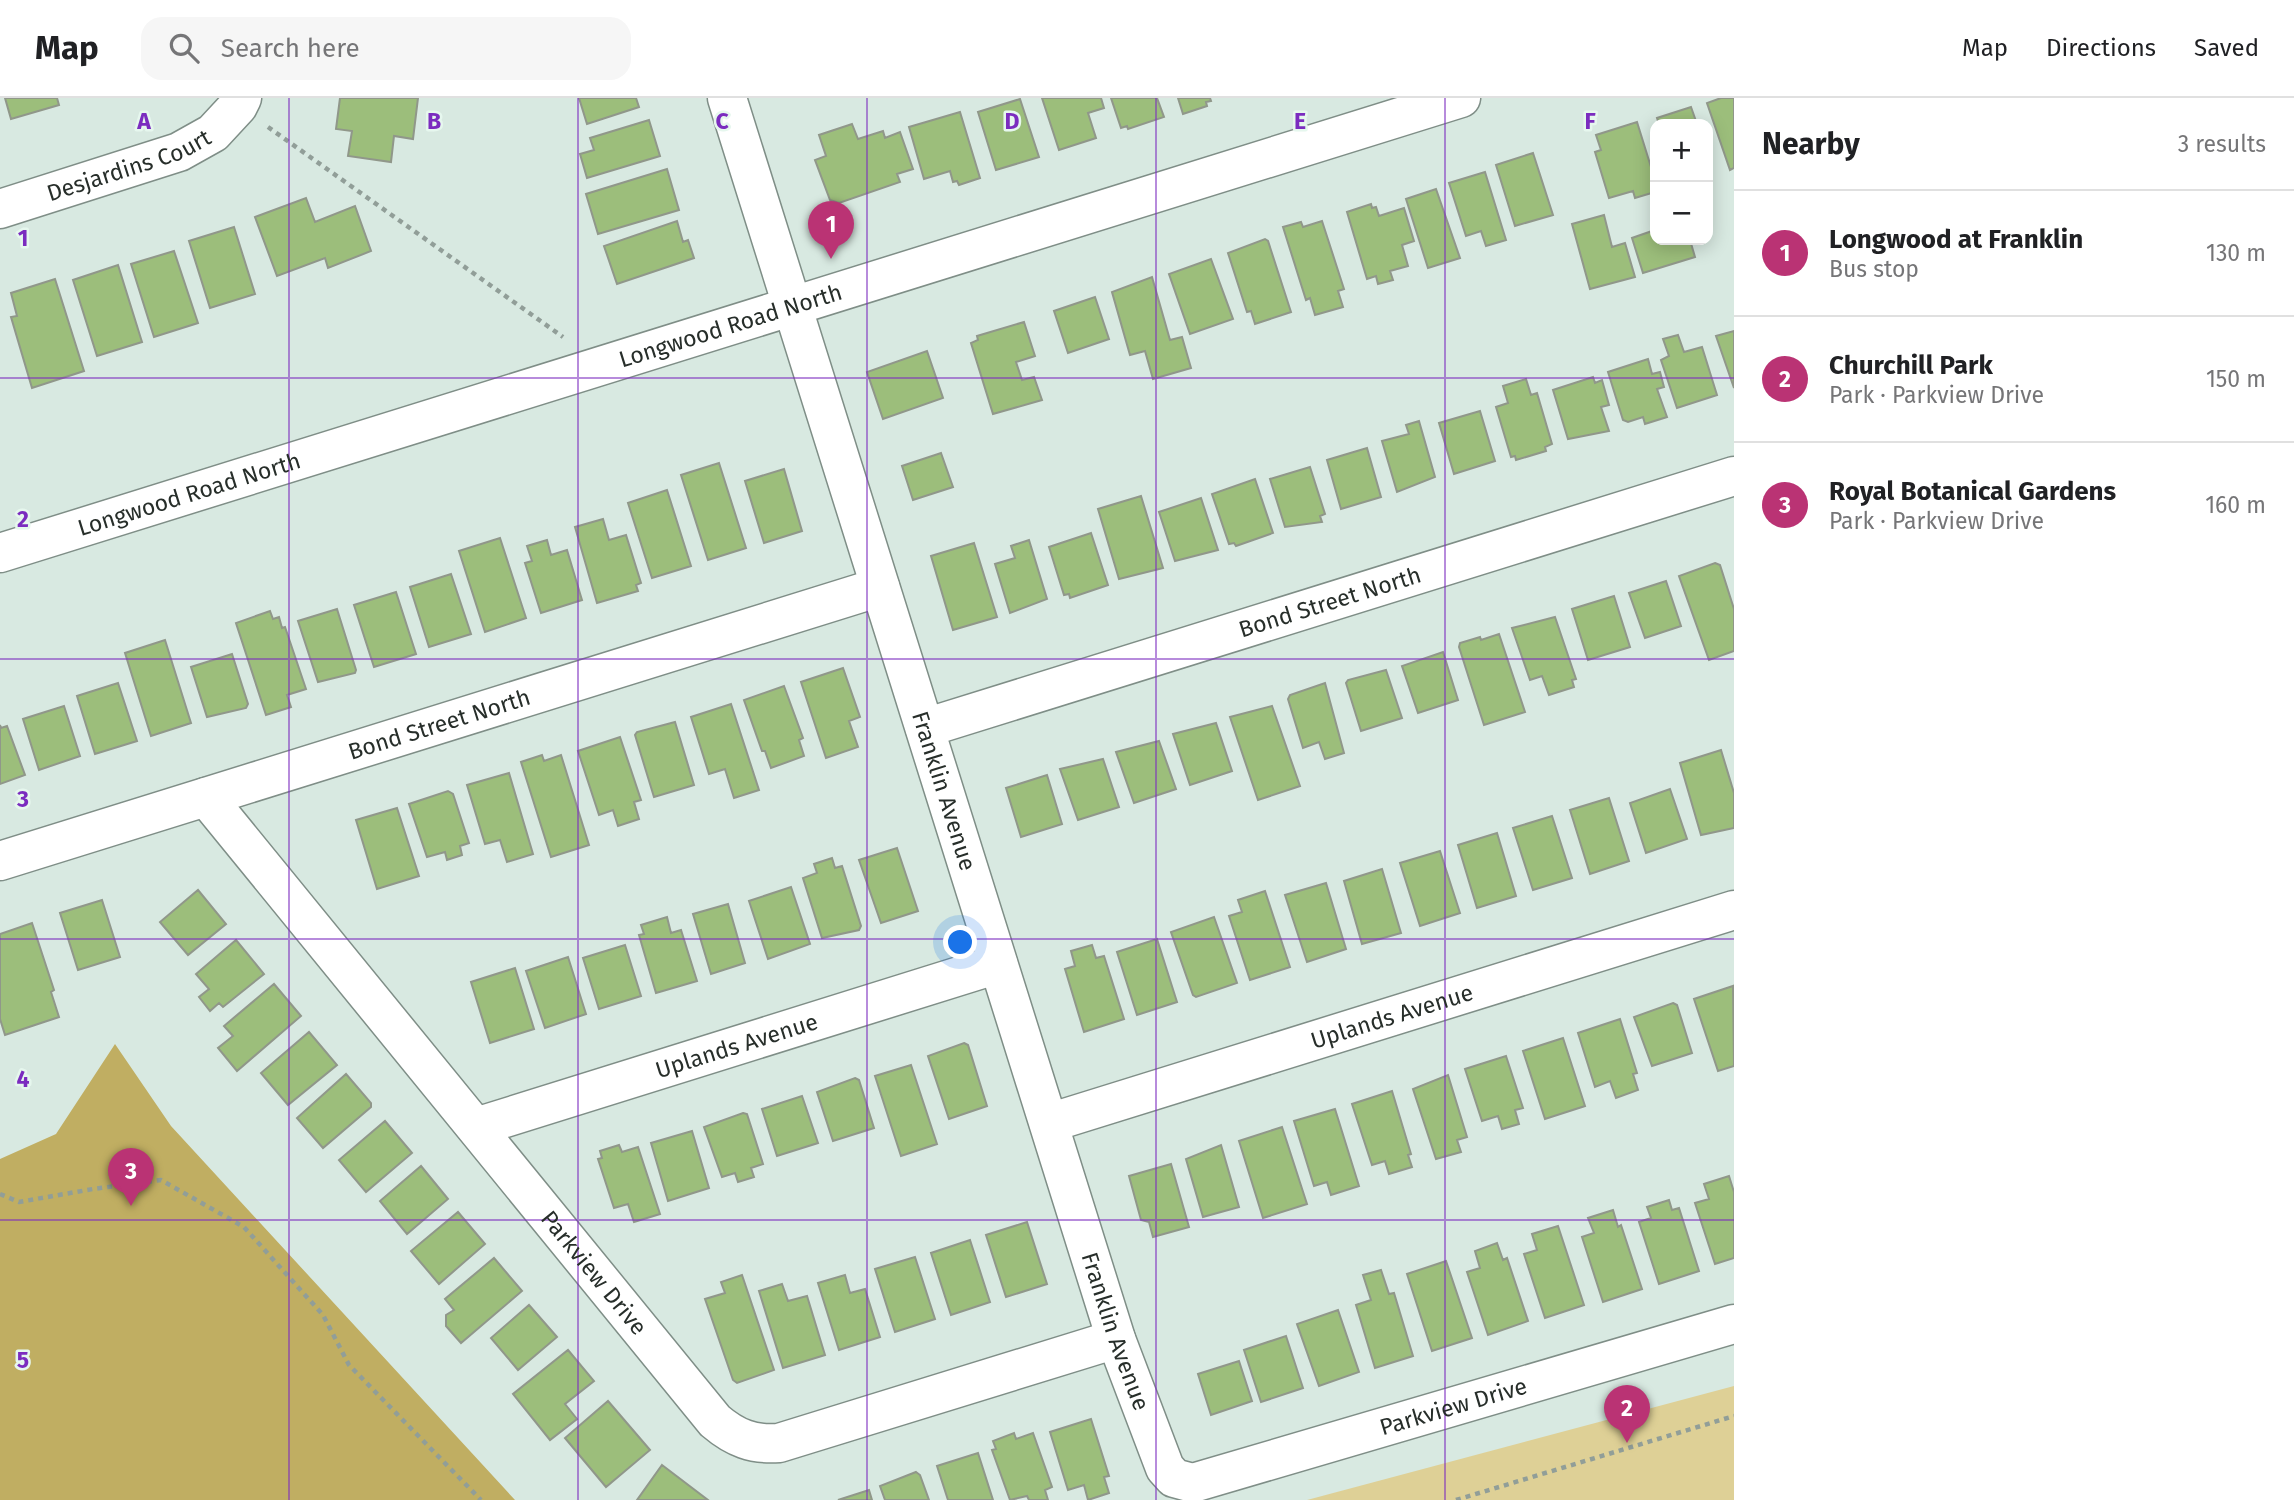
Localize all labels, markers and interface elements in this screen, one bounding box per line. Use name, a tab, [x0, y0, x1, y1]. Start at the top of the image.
search box	[141, 17, 631, 80]
text: Map	[35, 28, 99, 68]
icon: search	[165, 29, 203, 67]
text: Search here	[221, 33, 360, 64]
text: Map	[1962, 34, 2008, 62]
text: Directions	[2046, 34, 2156, 62]
text: Saved	[2194, 34, 2259, 62]
text: A	[136, 107, 151, 135]
text: B	[427, 107, 441, 135]
text: C	[715, 107, 729, 135]
text: D	[1005, 107, 1020, 135]
text: E	[1294, 107, 1306, 135]
text: F	[1584, 107, 1596, 135]
map controls	[1650, 119, 1713, 245]
button: +	[1650, 119, 1713, 182]
street label: Desjardins Court	[43, 123, 216, 207]
text: Nearby	[1762, 126, 1860, 162]
text: 3 results	[2178, 130, 2266, 158]
button: −	[1650, 182, 1713, 245]
pin: 1	[808, 201, 854, 259]
text: 1	[18, 224, 28, 252]
text: Longwood at Franklin	[1829, 224, 2083, 255]
text: 1	[1780, 239, 1790, 267]
text: 130 m	[2206, 239, 2266, 267]
text: Bus stop	[1829, 255, 1919, 283]
street label: Longwood Road North	[615, 278, 845, 373]
text: Churchill Park	[1829, 350, 1993, 381]
text: 2	[1779, 365, 1791, 393]
text: 150 m	[2206, 365, 2266, 393]
text: Park · Parkview Drive	[1829, 381, 2044, 409]
street label: Longwood Road North	[74, 446, 304, 542]
text: Royal Botanical Gardens	[1829, 476, 2116, 507]
text: 3	[1779, 491, 1791, 519]
text: 160 m	[2205, 491, 2266, 519]
text: 2	[17, 505, 29, 533]
text: Park · Parkview Drive	[1829, 507, 2044, 535]
street label: Bond Street North	[1235, 560, 1424, 643]
street label: Bond Street North	[345, 683, 534, 766]
street label: Franklin Avenue	[906, 708, 982, 874]
text: 3	[16, 785, 29, 813]
your location	[943, 925, 977, 959]
street label: Uplands Avenue	[1307, 978, 1476, 1055]
street label: Uplands Avenue	[652, 1007, 821, 1084]
text: 4	[17, 1065, 30, 1093]
pin: 3	[108, 1148, 154, 1206]
street label: Parkview Drive	[535, 1205, 653, 1341]
street label: Franklin Avenue	[1076, 1249, 1156, 1414]
text: 5	[17, 1346, 29, 1374]
street label: Parkview Drive	[1376, 1372, 1530, 1441]
pin: 2	[1604, 1385, 1650, 1443]

